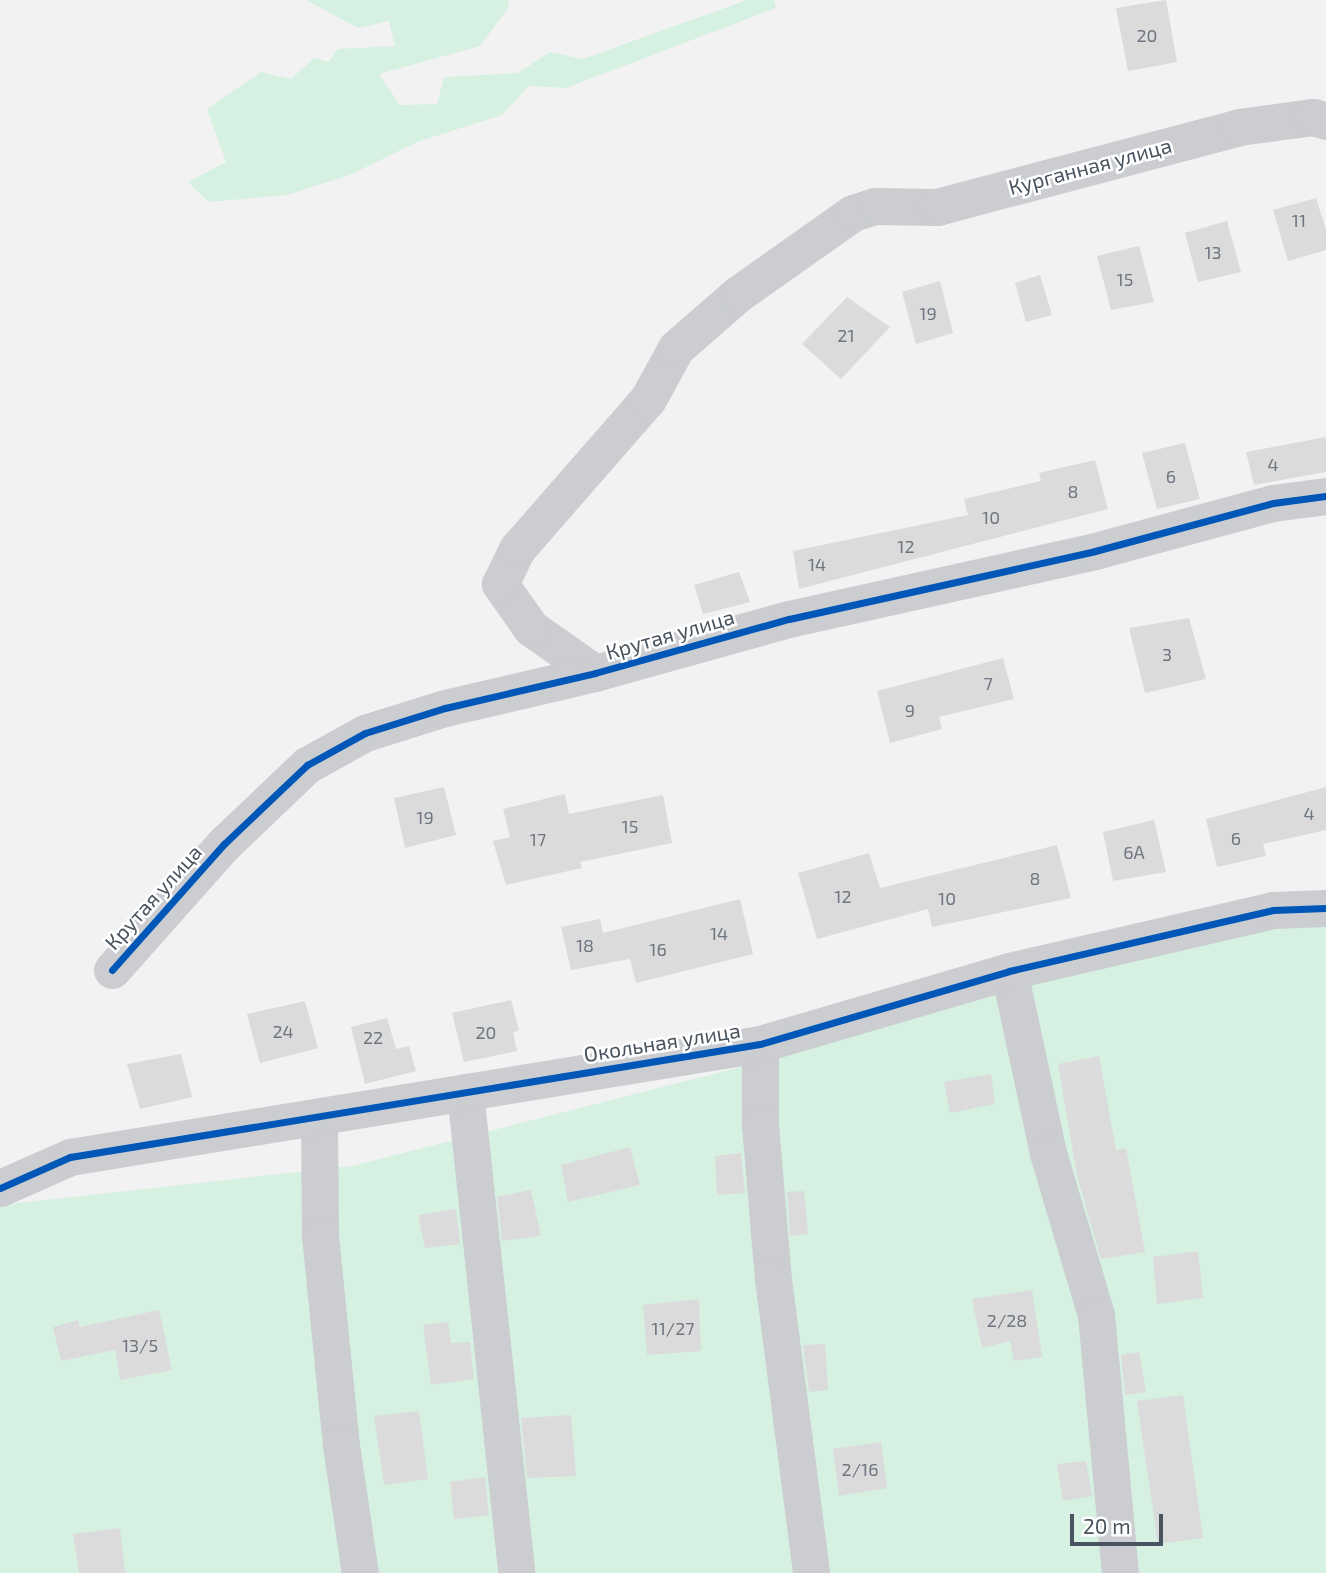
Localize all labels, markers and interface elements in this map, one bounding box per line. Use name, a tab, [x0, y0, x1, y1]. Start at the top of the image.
house number: 20	[1137, 24, 1157, 46]
street label: Курганная улица	[1006, 132, 1174, 200]
house number: 11	[1292, 209, 1306, 231]
house number: 13	[1204, 241, 1222, 263]
house number: 15	[1117, 268, 1133, 290]
house number: 19	[919, 302, 937, 324]
house number: 21	[837, 324, 855, 346]
house number: 4	[1267, 453, 1279, 475]
house number: 6	[1166, 465, 1176, 487]
house number: 8	[1068, 480, 1078, 502]
house number: 10	[982, 506, 1000, 528]
house number: 12	[897, 535, 915, 557]
house number: 14	[808, 553, 826, 575]
street label: Крутая улица	[603, 604, 737, 664]
house number: 3	[1162, 643, 1172, 665]
house number: 7	[983, 672, 993, 694]
house number: 9	[905, 699, 915, 721]
house number: 4	[1303, 802, 1315, 824]
house number: 19	[416, 806, 434, 828]
house number: 15	[622, 815, 638, 837]
house number: 6	[1231, 827, 1241, 849]
house number: 17	[530, 828, 546, 850]
street label: Крутая улица	[99, 839, 207, 955]
house number: 6А	[1123, 841, 1145, 863]
house number: 8	[1030, 867, 1040, 889]
house number: 12	[834, 885, 852, 907]
house number: 10	[938, 887, 956, 909]
house number: 14	[710, 922, 728, 944]
house number: 18	[576, 934, 594, 956]
house number: 16	[649, 938, 667, 960]
street label: Окольная улица	[582, 1017, 742, 1067]
house number: 24	[272, 1020, 294, 1042]
house number: 20	[476, 1021, 496, 1043]
house number: 22	[363, 1026, 383, 1048]
house number: 2/28	[987, 1309, 1027, 1331]
house number: 11/27	[652, 1317, 694, 1339]
house number: 13/5	[122, 1334, 158, 1356]
house number: 2/16	[842, 1458, 878, 1480]
scale bar	[1074, 1500, 1167, 1544]
text: 20 m	[1083, 1513, 1131, 1538]

